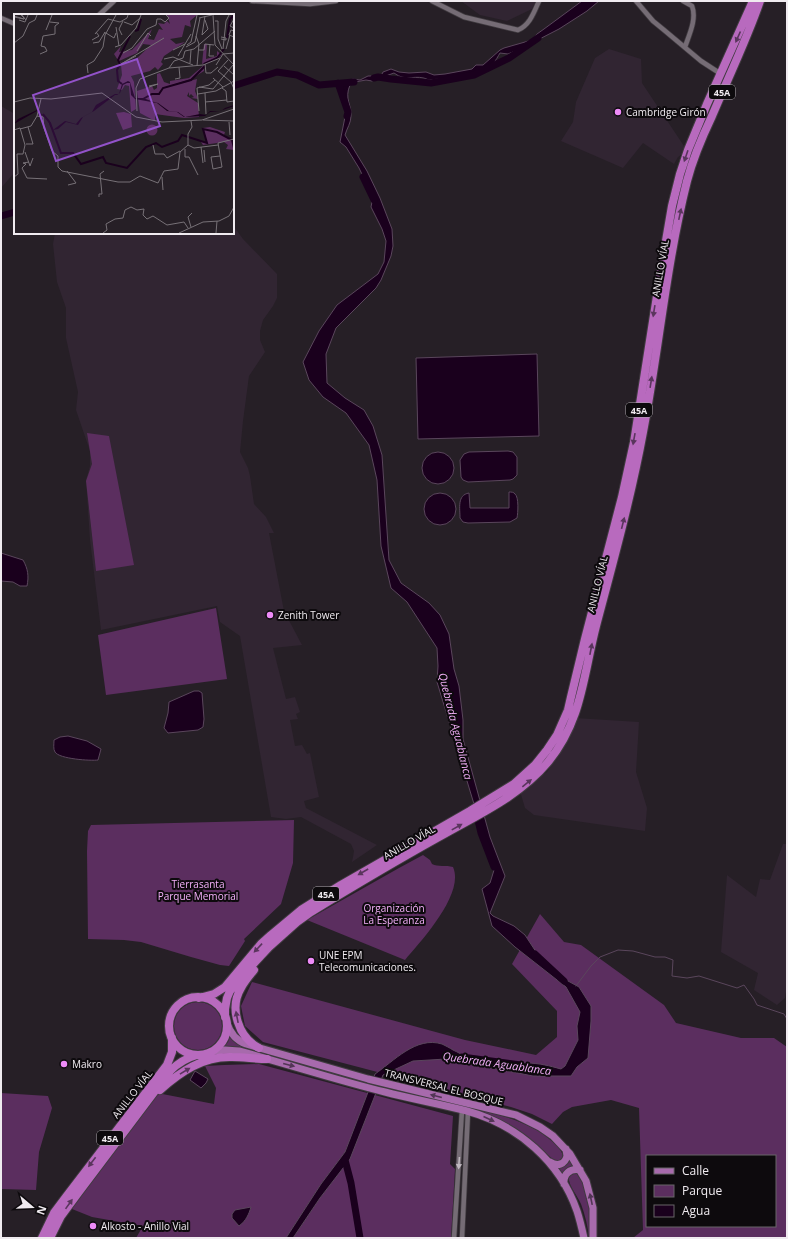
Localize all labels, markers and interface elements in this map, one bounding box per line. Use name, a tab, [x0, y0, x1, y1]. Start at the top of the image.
inset map	[14, 14, 234, 234]
one-way arrow	[734, 31, 740, 43]
road number: 45A	[709, 85, 735, 99]
place label: Cambridge Girón	[626, 105, 706, 119]
marker: Cambridge Girón	[613, 107, 623, 117]
one-way arrow	[683, 151, 689, 163]
one-way arrow	[678, 208, 684, 220]
street label: ANILLO VÍAL	[648, 238, 672, 298]
one-way arrow	[651, 305, 657, 317]
one-way arrow	[648, 376, 654, 388]
road number: 45A	[626, 403, 652, 417]
one-way arrow	[631, 433, 637, 445]
one-way arrow	[620, 517, 626, 529]
street label: ANILLO VÍAL	[583, 554, 611, 614]
place label: Zenith Tower	[278, 608, 339, 622]
marker: Zenith Tower	[265, 610, 275, 620]
one-way arrow	[588, 643, 594, 655]
water label: Quebrada Aguablanca	[435, 671, 477, 781]
one-way arrow	[521, 778, 532, 787]
street label: ANILLO VÍAL	[380, 821, 438, 863]
one-way arrow	[451, 823, 463, 830]
one-way arrow	[357, 869, 369, 876]
park label: Tierrasanta Parque Memorial	[158, 877, 238, 903]
road number: 45A	[313, 887, 339, 901]
park label: Organización La Esperanza	[363, 901, 425, 927]
one-way arrow	[254, 943, 263, 953]
place label: UNE EPM Telecomunicaciones.	[319, 948, 416, 974]
marker: UNE EPM Telecomunicaciones.	[306, 956, 316, 966]
one-way arrow	[233, 1011, 239, 1024]
water label: Quebrada Aguablanca	[442, 1048, 552, 1078]
place label: Makro	[72, 1057, 102, 1071]
marker: Makro	[59, 1059, 69, 1069]
one-way arrow	[283, 1062, 295, 1068]
street label: TRANSVERSAL EL BOSQUE	[383, 1065, 505, 1109]
street label: ANILLO VÍAL	[109, 1067, 155, 1121]
one-way arrow	[179, 1067, 191, 1074]
one-way arrow	[430, 1093, 442, 1099]
one-way arrow	[483, 1117, 495, 1123]
road number: 45A	[97, 1131, 123, 1145]
legend	[646, 1155, 776, 1227]
one-way arrow	[88, 1156, 96, 1167]
one-way arrow	[455, 1157, 462, 1169]
text: Calle	[682, 1162, 709, 1179]
text: Parque	[682, 1182, 722, 1199]
north arrow	[12, 1187, 52, 1227]
one-way arrow	[588, 1193, 594, 1205]
one-way arrow	[65, 1199, 73, 1210]
text: Agua	[682, 1202, 710, 1219]
text: N	[33, 1204, 50, 1217]
place label: Alkosto - Anillo Vial	[101, 1219, 189, 1233]
marker: Alkosto - Anillo Vial	[88, 1221, 98, 1231]

